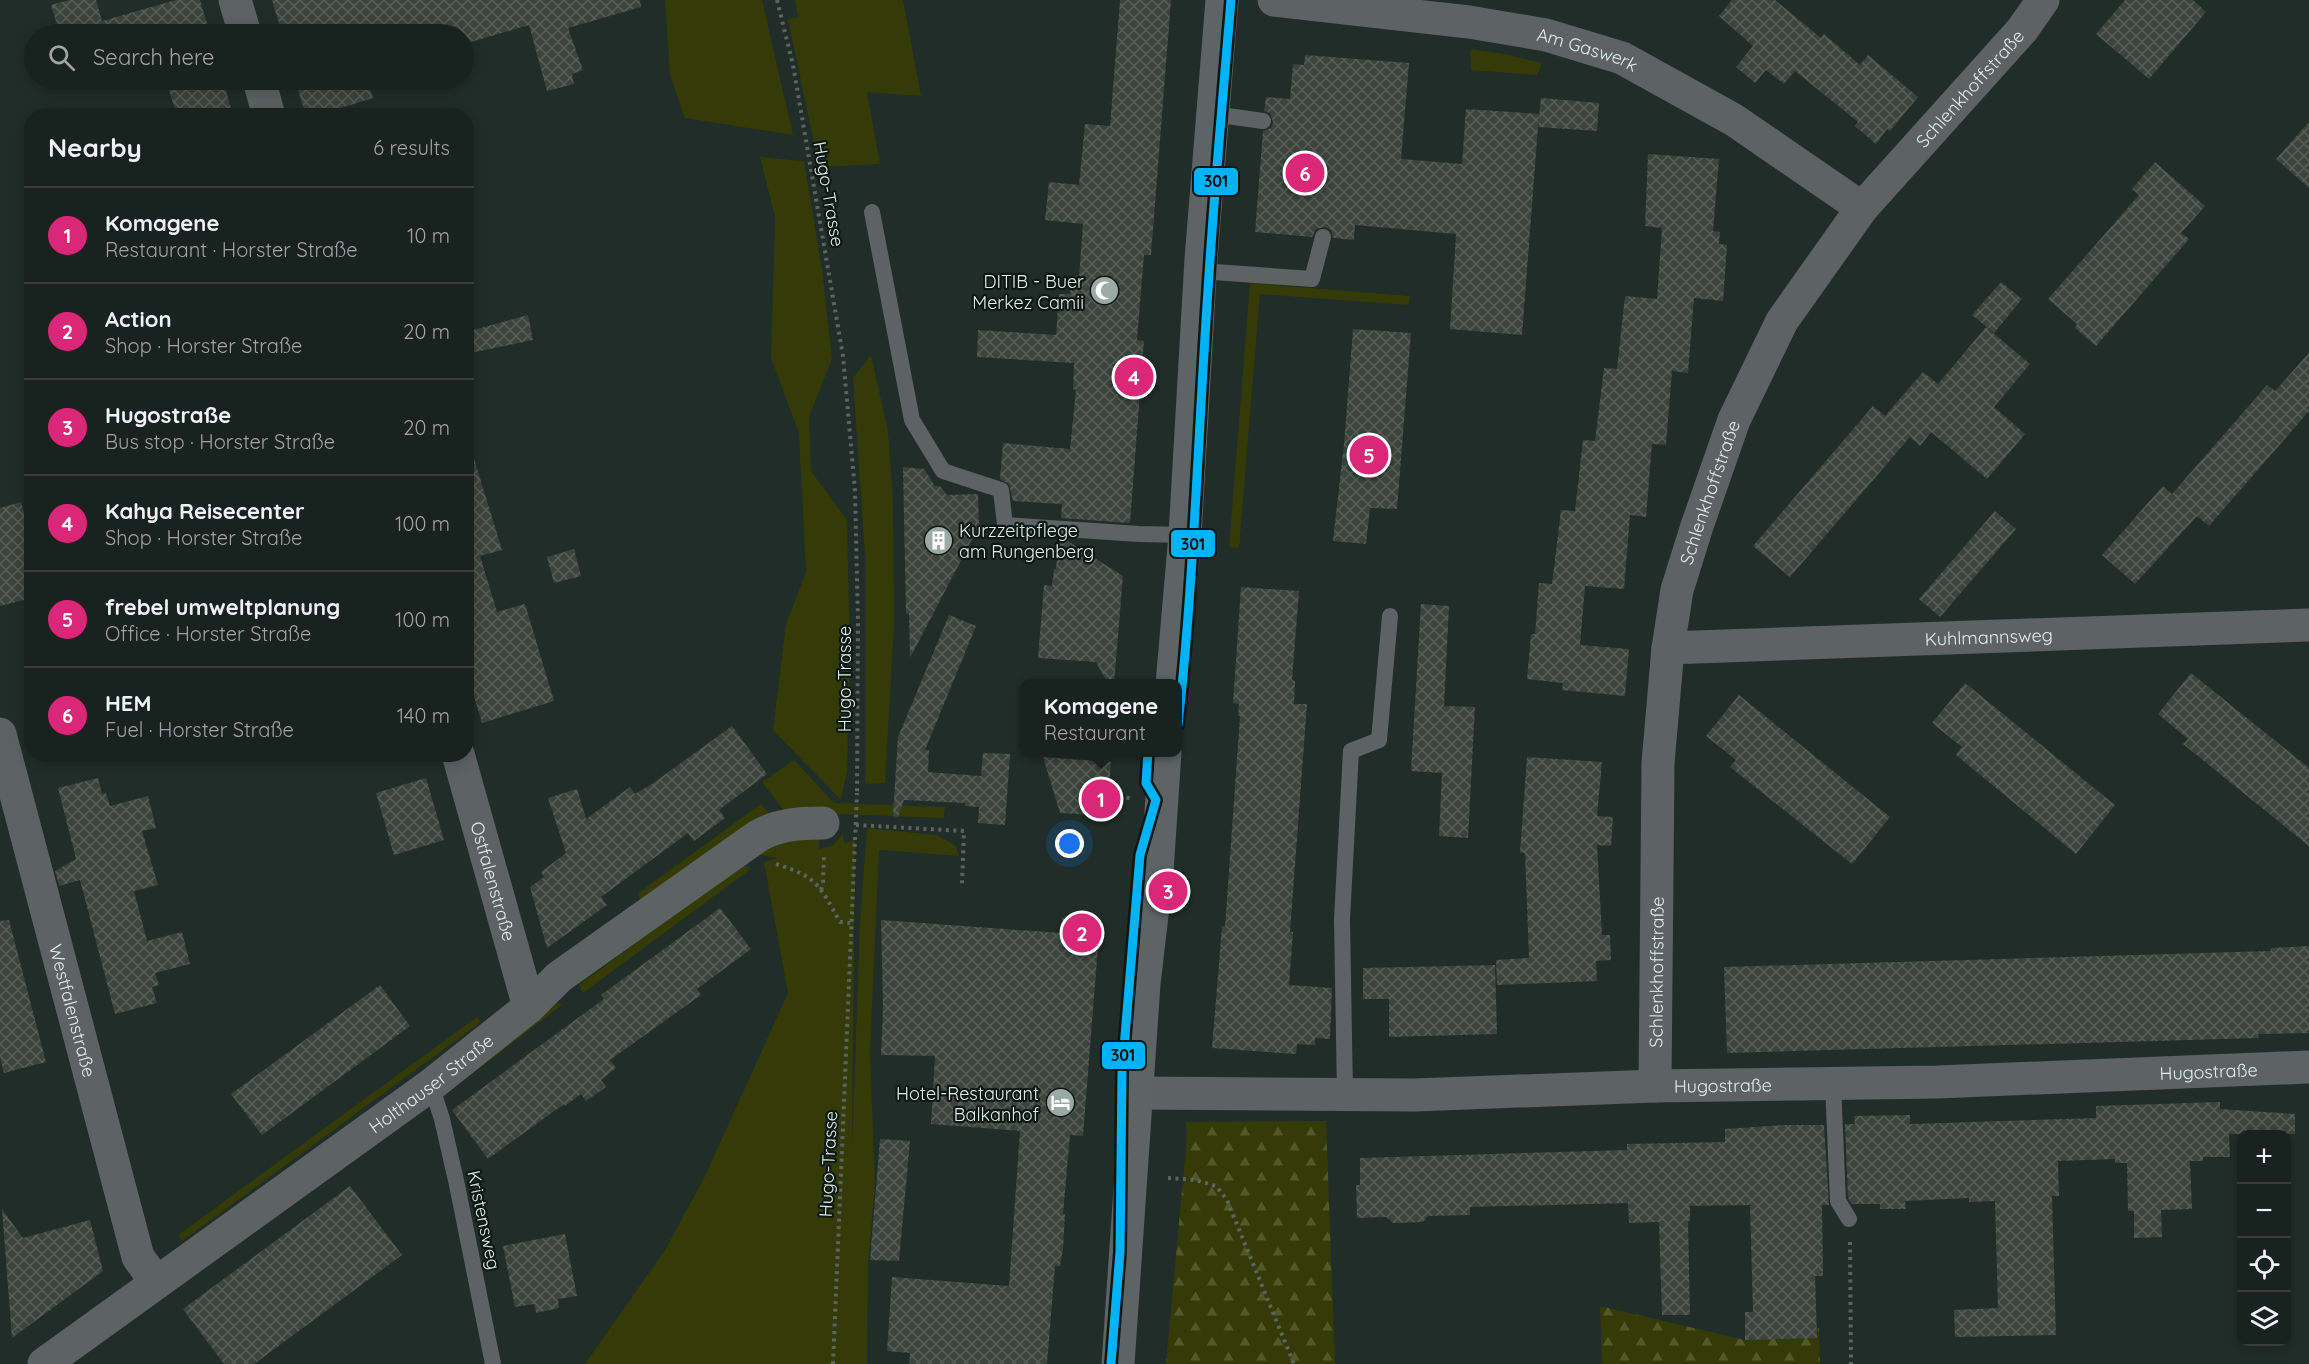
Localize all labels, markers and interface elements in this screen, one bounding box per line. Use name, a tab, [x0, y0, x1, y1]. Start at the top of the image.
street label: Am Gaswerk	[1535, 22, 1642, 76]
search box	[24, 24, 474, 90]
street label: Schlenkhoffstraße	[1911, 24, 2029, 152]
icon: search	[45, 41, 78, 74]
text: Search here	[93, 43, 214, 71]
text: Nearby	[48, 131, 142, 164]
text: 6 results	[373, 135, 450, 160]
street label: Hugo-Trasse	[808, 140, 850, 248]
pin: 6	[1286, 150, 1324, 195]
line badge: 301	[1193, 167, 1239, 196]
text: 301	[1204, 171, 1228, 191]
text: Komagene	[105, 209, 219, 237]
text: 1	[64, 223, 71, 248]
text: 10 m	[407, 223, 450, 248]
text: Restaurant · Horster Straße	[105, 237, 358, 262]
place label: DITIB - Buer Merkez Camii	[972, 270, 1084, 314]
mosque icon: DITIB - Buer Merkez Camii	[1089, 275, 1121, 307]
text: Action	[105, 305, 172, 333]
text: 2	[62, 319, 73, 344]
text: 20 m	[403, 319, 450, 344]
text: Shop · Horster Straße	[105, 333, 302, 358]
pin: 4	[1114, 354, 1154, 400]
text: Hugostraße	[105, 401, 231, 429]
text: 3	[62, 415, 73, 440]
text: 20 m	[403, 415, 450, 440]
street label: Schlenkhoffstraße	[1674, 417, 1745, 567]
text: Bus stop · Horster Straße	[105, 429, 335, 454]
pin: 5	[1350, 432, 1388, 478]
text: Kahya Reisecenter	[105, 497, 305, 525]
text: 4	[62, 511, 73, 536]
text: 100 m	[395, 511, 450, 536]
place label: Kurzzeitpflege am Rungenberg	[959, 519, 1094, 563]
building icon: Kurzzeitpflege am Rungenberg	[922, 524, 954, 556]
text: Shop · Horster Straße	[105, 525, 302, 550]
line badge: 301	[1170, 529, 1216, 558]
text: 301	[1181, 534, 1205, 554]
text: frebel umweltplanung	[105, 593, 340, 621]
text: 5	[62, 607, 73, 632]
text: 100 m	[395, 607, 450, 632]
text: Office · Horster Straße	[105, 621, 311, 646]
street label: Kuhlmannsweg	[1924, 623, 2053, 650]
street label: Hugo-Trasse	[833, 626, 856, 732]
popup	[1020, 679, 1182, 757]
text: HEM	[105, 689, 151, 717]
text: Komagene	[1044, 692, 1158, 720]
text: 6	[62, 703, 73, 728]
text: 140 m	[397, 703, 450, 728]
text: Fuel · Horster Straße	[105, 717, 294, 742]
text: Restaurant	[1044, 720, 1146, 745]
pin: 1	[1082, 776, 1120, 822]
street label: Ostfalenstraße	[466, 819, 521, 943]
your location	[1055, 829, 1084, 858]
pin: 3	[1148, 868, 1188, 914]
street label: Schlenkhoffstraße	[1644, 896, 1668, 1048]
pin: 2	[1062, 910, 1102, 956]
street label: Westfalenstraße	[44, 942, 102, 1080]
street label: Holthauser Straße	[364, 1029, 498, 1138]
line badge: 301	[1101, 1041, 1146, 1070]
text: 301	[1111, 1045, 1135, 1065]
street label: Hugostraße	[2159, 1058, 2258, 1085]
street label: Hugostraße	[1674, 1073, 1772, 1097]
place label: Hotel-Restaurant Balkanhof	[896, 1082, 1040, 1126]
hotel icon: Hotel-Restaurant Balkanhof	[1044, 1087, 1076, 1119]
street label: Hugo-Trasse	[814, 1110, 842, 1218]
map controls	[2237, 1130, 2291, 1346]
button: +	[2237, 1130, 2291, 1184]
street label: Kristensweg	[462, 1168, 506, 1272]
button: −	[2237, 1184, 2291, 1238]
button: locate	[2237, 1238, 2291, 1292]
button: layers	[2237, 1292, 2291, 1346]

